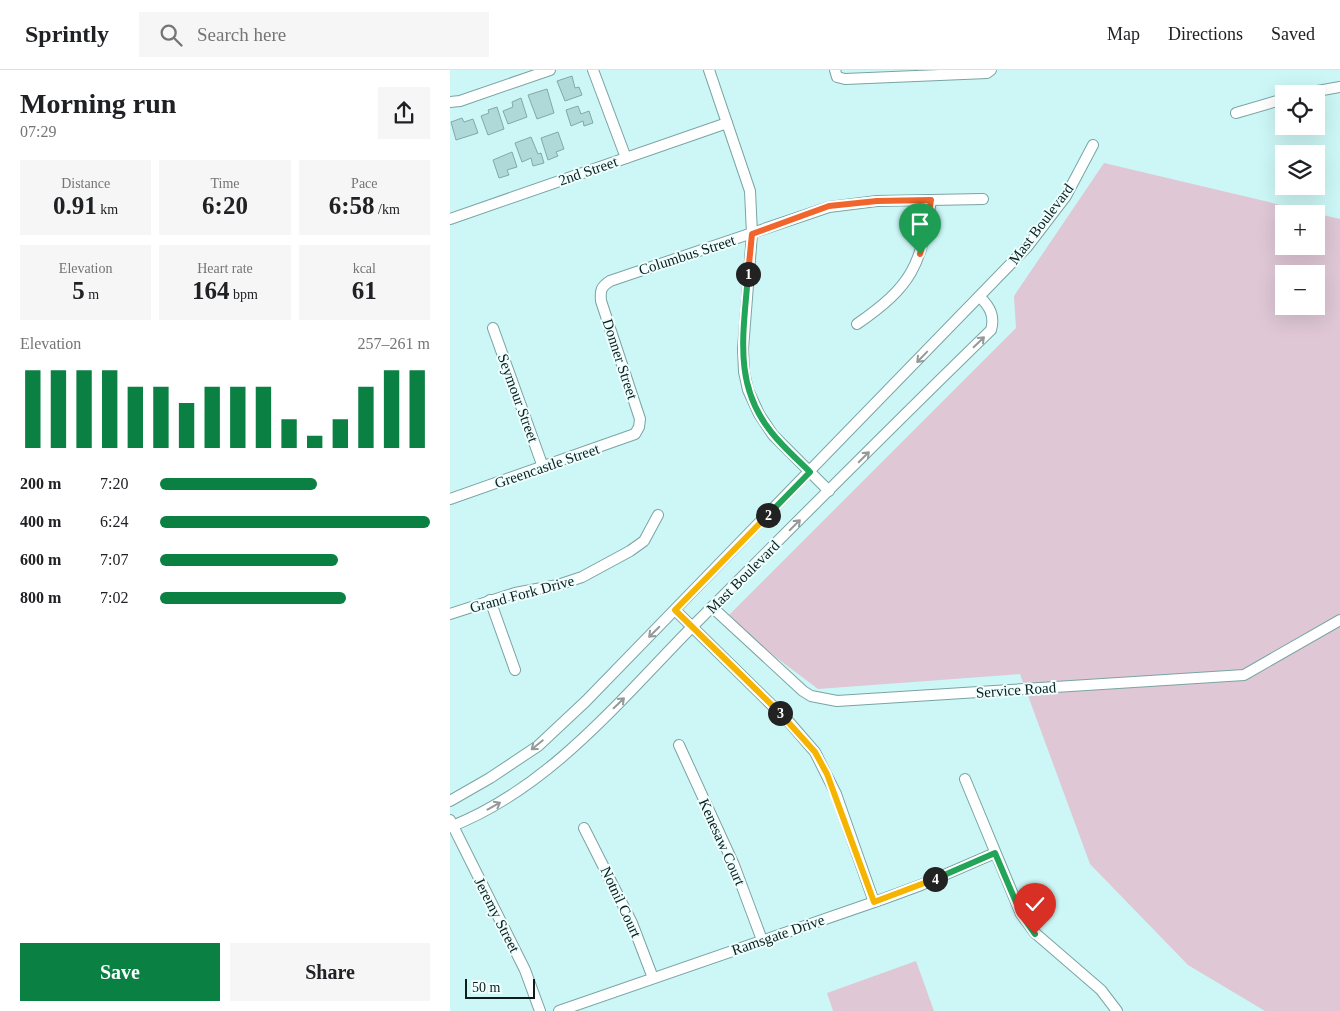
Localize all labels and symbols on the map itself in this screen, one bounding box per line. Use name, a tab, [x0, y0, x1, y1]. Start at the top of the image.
street label: 2nd Street	[556, 153, 620, 189]
street label: Mast Boulevard	[1006, 180, 1077, 267]
pin	[899, 203, 941, 254]
street label: Columbus Street	[637, 232, 738, 278]
pin: 1	[736, 262, 760, 286]
street label: Donner Street	[599, 317, 641, 402]
one-way arrow	[973, 336, 985, 348]
one-way arrow	[916, 350, 928, 363]
street label: Seymour Street	[495, 352, 542, 445]
street label: Greencastle Street	[493, 440, 602, 491]
one-way arrow	[858, 451, 870, 463]
pin: 2	[756, 502, 780, 528]
one-way arrow	[789, 519, 801, 531]
street label: Mast Boulevard	[703, 537, 783, 617]
street label: Grand Fork Drive	[468, 572, 576, 616]
one-way arrow	[648, 626, 660, 638]
street label: Service Road	[975, 679, 1057, 701]
one-way arrow	[612, 697, 624, 709]
pin: 3	[768, 700, 792, 726]
one-way arrow	[531, 740, 544, 751]
street label: Kenesaw Court	[696, 796, 749, 888]
one-way arrow	[486, 800, 501, 810]
street label: Notnil Court	[598, 864, 645, 941]
pin: 4	[922, 866, 948, 892]
street label: Jeremy Street	[471, 875, 523, 956]
pin	[1014, 883, 1056, 934]
street label: Ramsgate Drive	[730, 912, 827, 958]
scale bar	[465, 976, 535, 999]

